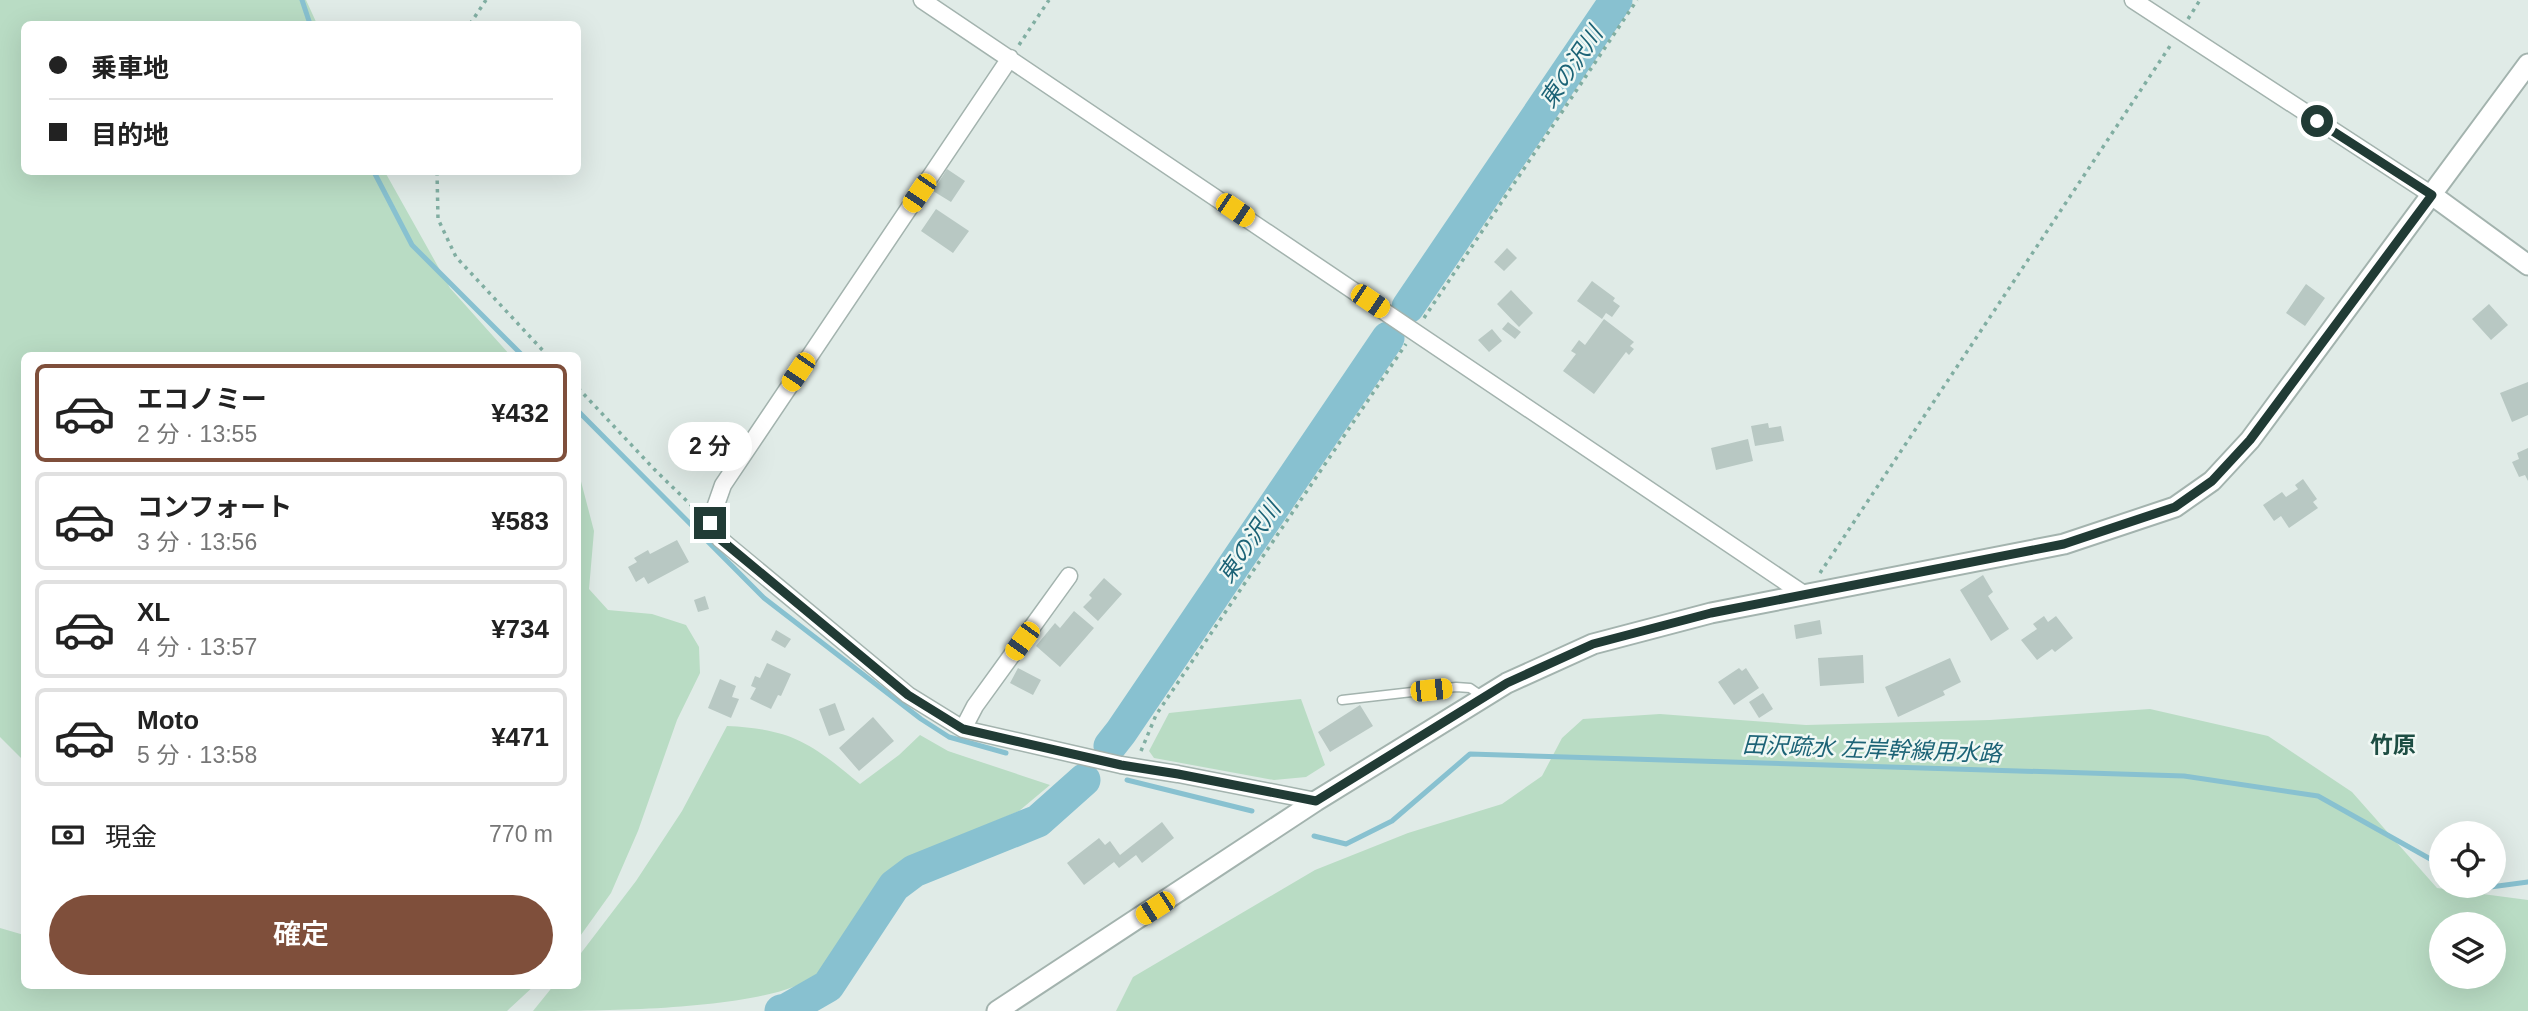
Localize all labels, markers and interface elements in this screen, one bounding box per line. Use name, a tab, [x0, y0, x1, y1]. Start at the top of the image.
water label: 東の沢川	[1534, 19, 1609, 112]
text: 乗車地	[91, 53, 169, 83]
route start	[2301, 105, 2333, 137]
text: 目的地	[91, 120, 169, 150]
car	[899, 170, 940, 216]
car	[1212, 190, 1259, 230]
car	[1347, 281, 1394, 321]
car	[778, 349, 819, 395]
icon: car	[53, 382, 116, 445]
text: エコノミー	[137, 384, 267, 414]
text: ¥432	[491, 398, 549, 428]
text: 2 分 · 13:55	[137, 421, 257, 447]
callout: 2 分	[668, 421, 752, 470]
text: 2 分	[689, 433, 731, 459]
icon: car	[53, 490, 116, 553]
text: コンフォート	[137, 492, 292, 522]
water label: 東の沢川	[1212, 494, 1287, 587]
text: ¥583	[491, 506, 549, 536]
route end	[694, 507, 726, 539]
text: 3 分 · 13:56	[137, 529, 257, 555]
text: XL	[137, 597, 170, 627]
icon: car	[53, 598, 116, 661]
text: ¥734	[491, 614, 549, 644]
car	[1002, 618, 1043, 664]
text: 4 分 · 13:57	[137, 634, 257, 660]
car	[1410, 677, 1453, 703]
text: Moto	[137, 705, 199, 735]
icon: car	[53, 706, 116, 769]
text: ¥471	[491, 722, 549, 752]
water label: 田沢疏水 左岸幹線用水路	[1742, 731, 2004, 767]
district label: 竹原	[2370, 732, 2416, 758]
text: 5 分 · 13:58	[137, 742, 257, 768]
icon: cash	[49, 816, 87, 854]
text: 770 m	[489, 821, 553, 847]
map controls	[2429, 821, 2506, 989]
button: locate	[2429, 821, 2506, 898]
text: 現金	[105, 822, 157, 852]
car	[1132, 888, 1179, 928]
button: 確定	[49, 895, 553, 975]
button: layers	[2429, 912, 2506, 989]

